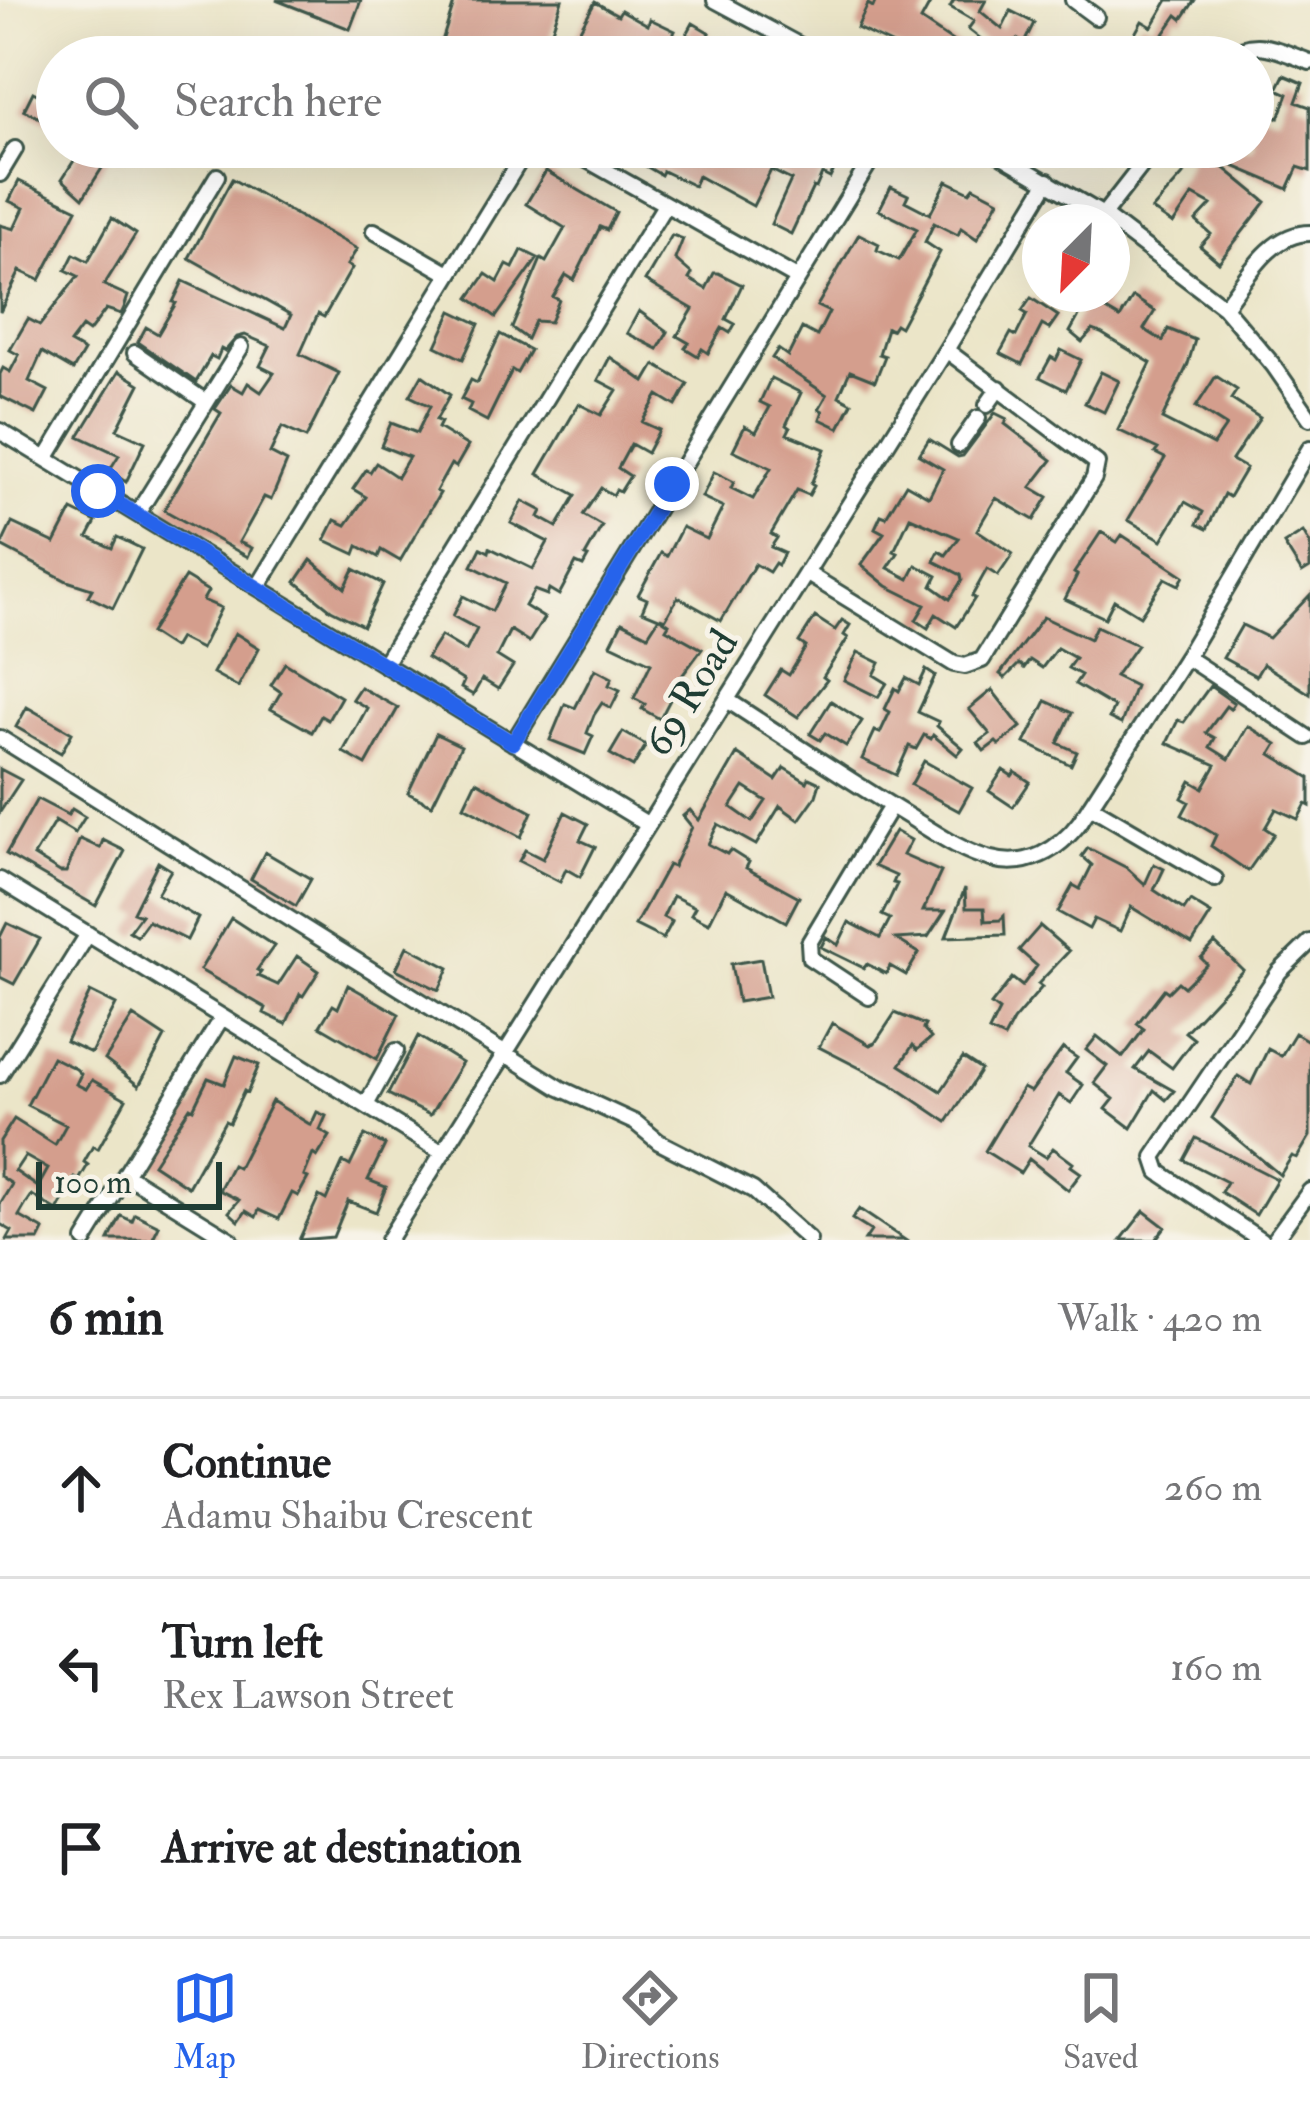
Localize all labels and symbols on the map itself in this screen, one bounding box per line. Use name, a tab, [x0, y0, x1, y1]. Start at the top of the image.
north arrow	[1022, 204, 1130, 312]
route end	[645, 457, 699, 511]
route start	[71, 464, 125, 518]
street label: 69 Road	[632, 620, 750, 766]
scale bar	[36, 1156, 222, 1209]

